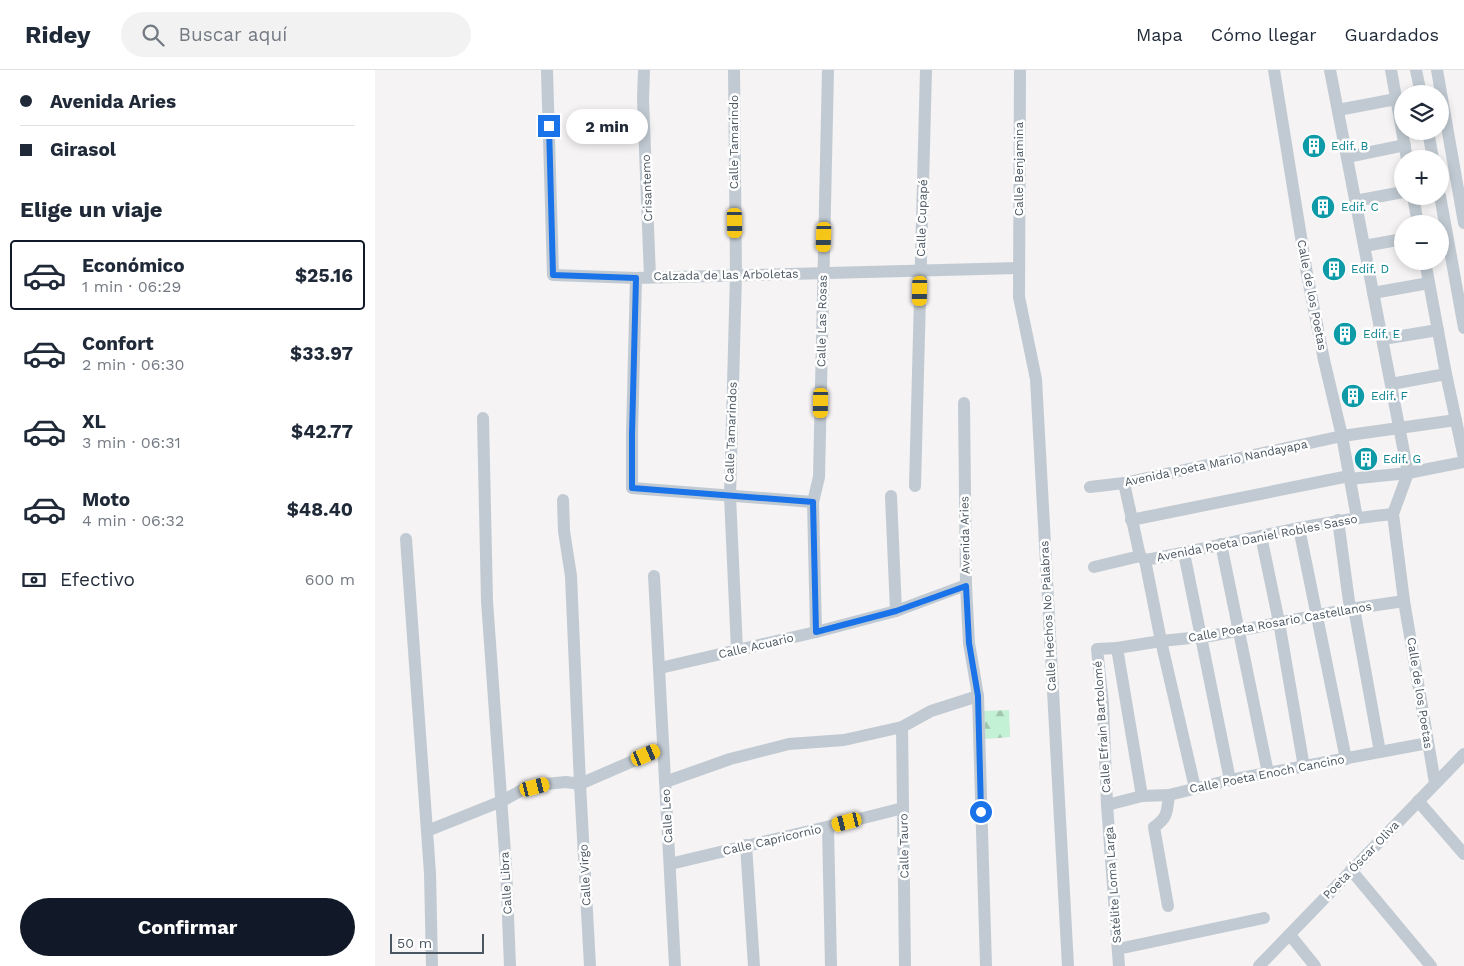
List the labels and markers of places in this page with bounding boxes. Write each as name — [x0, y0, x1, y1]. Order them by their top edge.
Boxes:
building icon: Edif. B — [1301, 133, 1327, 159]
place label: Edif. B — [1331, 139, 1368, 153]
building icon: Edif. C — [1310, 194, 1336, 220]
place label: Edif. C — [1341, 200, 1379, 214]
building icon: Edif. D — [1321, 256, 1347, 282]
place label: Edif. D — [1351, 262, 1389, 276]
building icon: Edif. E — [1332, 321, 1358, 347]
place label: Edif. E — [1363, 327, 1400, 341]
building icon: Edif. F — [1340, 383, 1366, 409]
place label: Edif. F — [1371, 389, 1408, 403]
building icon: Edif. G — [1353, 446, 1379, 472]
place label: Edif. G — [1383, 452, 1421, 466]

